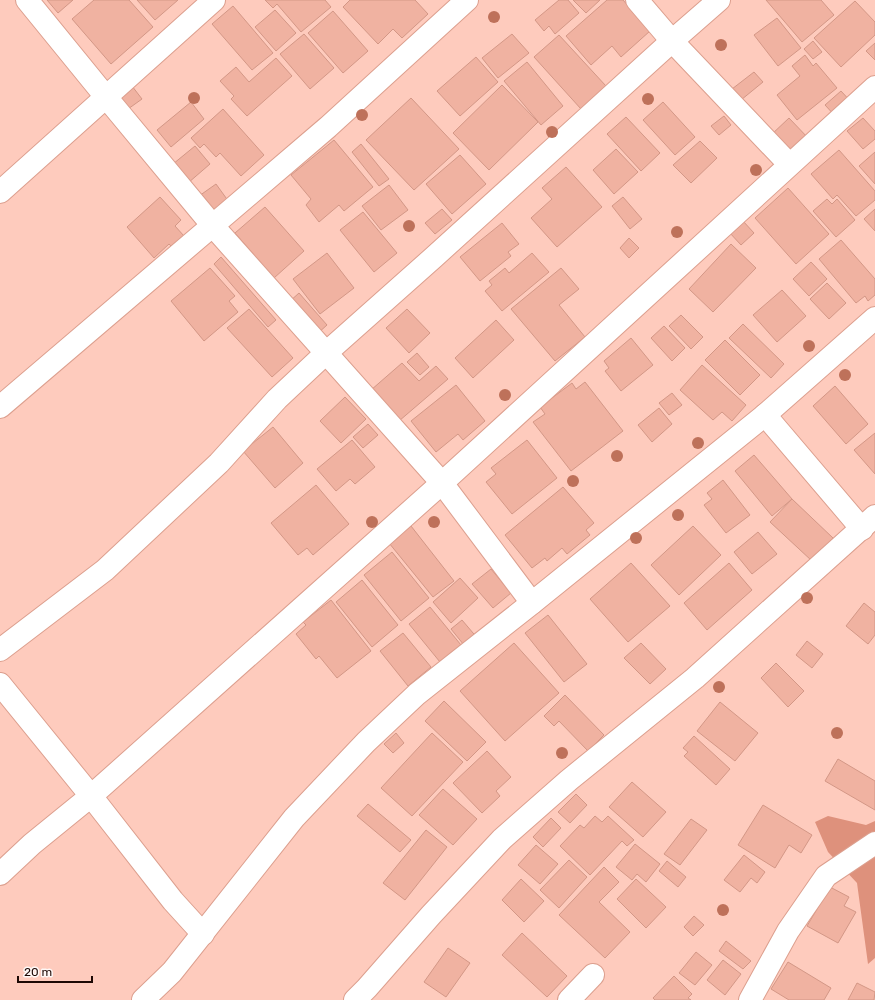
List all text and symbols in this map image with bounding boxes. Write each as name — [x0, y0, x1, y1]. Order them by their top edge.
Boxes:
scale bar — [18, 958, 92, 984]
text: 20 m — [24, 965, 52, 979]

